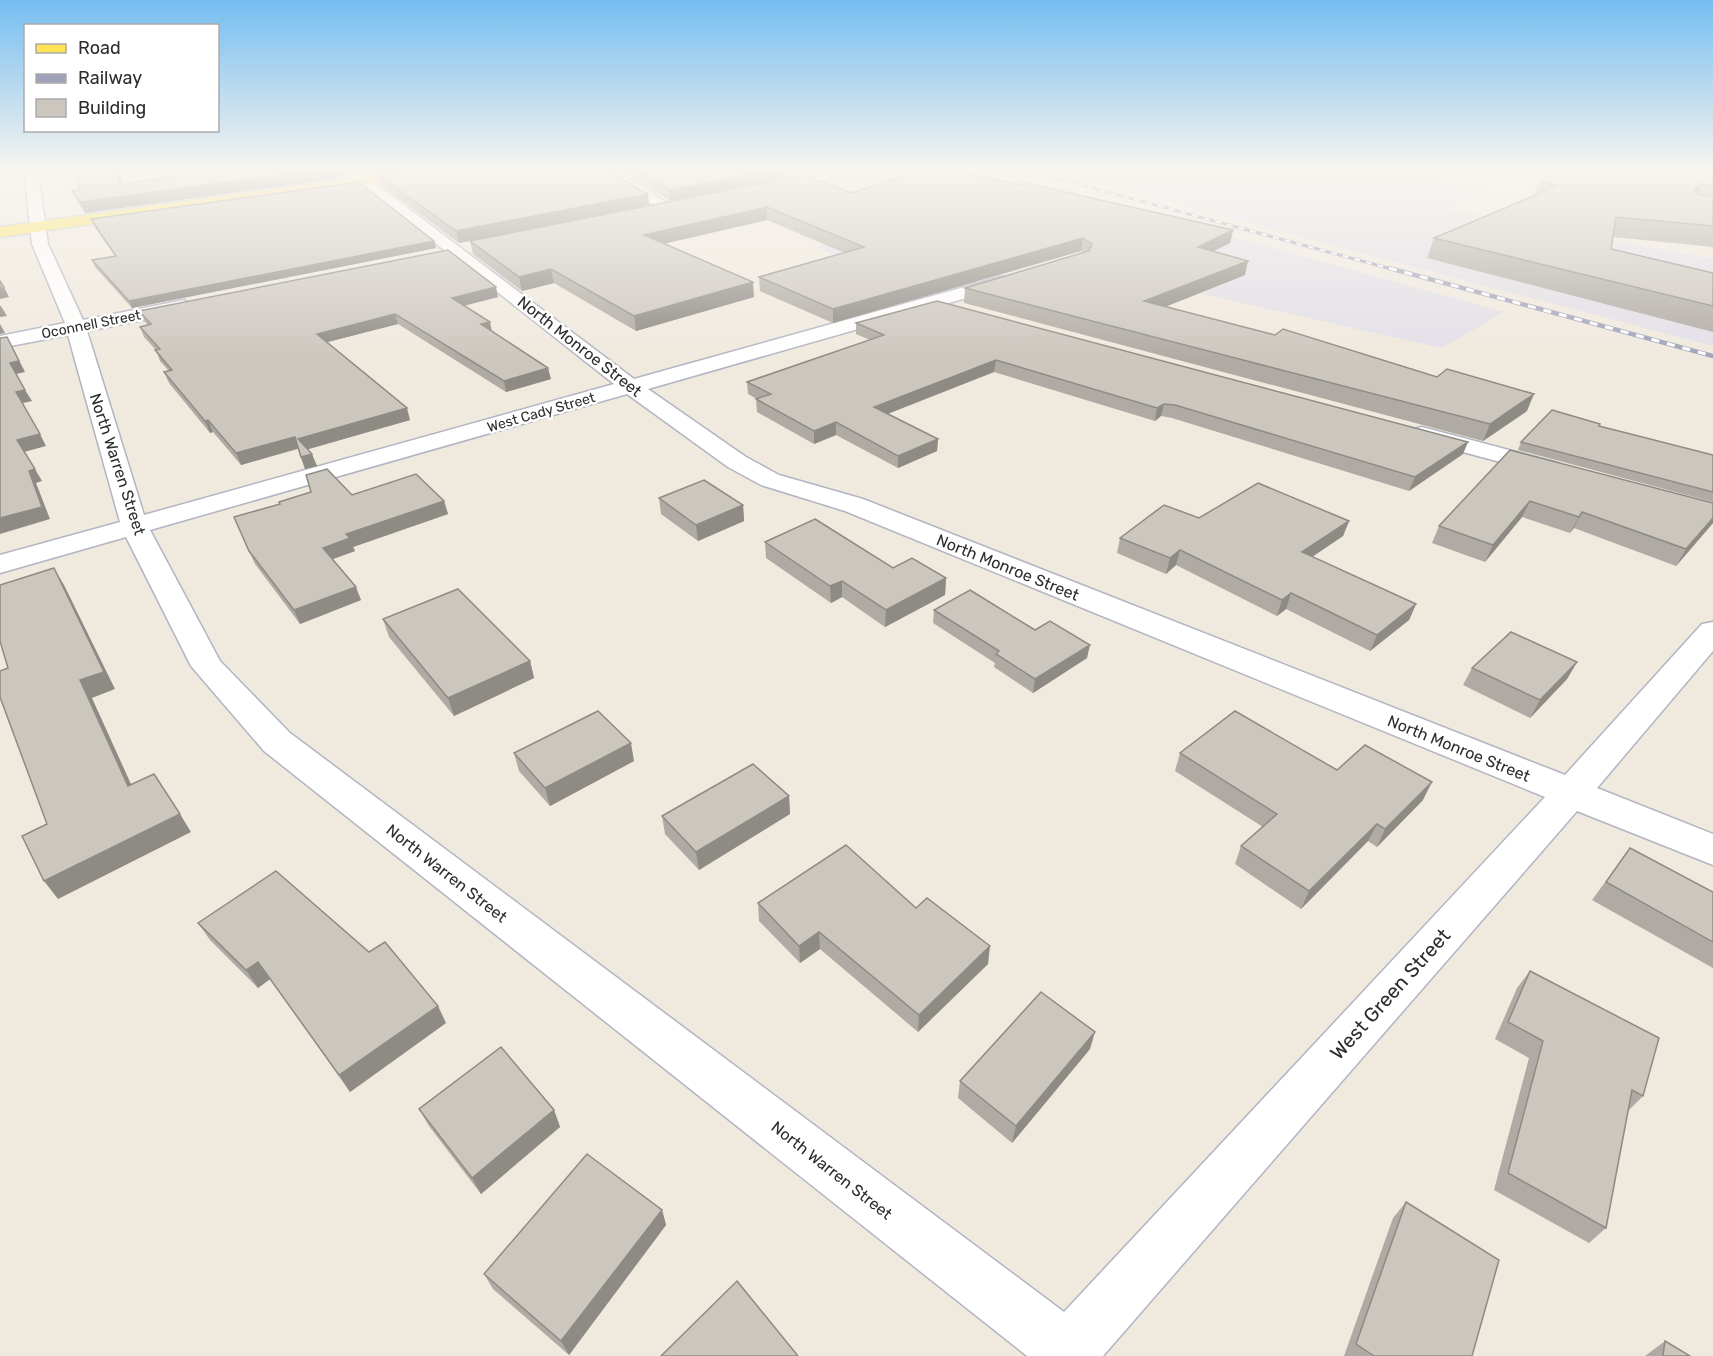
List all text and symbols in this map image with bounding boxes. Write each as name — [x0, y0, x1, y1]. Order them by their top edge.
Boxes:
legend — [24, 24, 219, 132]
text: Road — [78, 37, 121, 59]
text: Railway — [78, 67, 142, 89]
text: Building — [78, 97, 146, 119]
street label: North Monroe Street — [514, 292, 645, 401]
street label: Oconnell Street — [40, 306, 143, 342]
street label: West Cady Street — [485, 389, 598, 436]
street label: North Warren Street — [86, 391, 149, 538]
street label: North Monroe Street — [934, 530, 1082, 605]
street label: North Monroe Street — [1385, 711, 1533, 786]
street label: North Warren Street — [382, 820, 511, 926]
street label: West Green Street — [1325, 923, 1455, 1064]
street label: North Warren Street — [767, 1117, 896, 1223]

